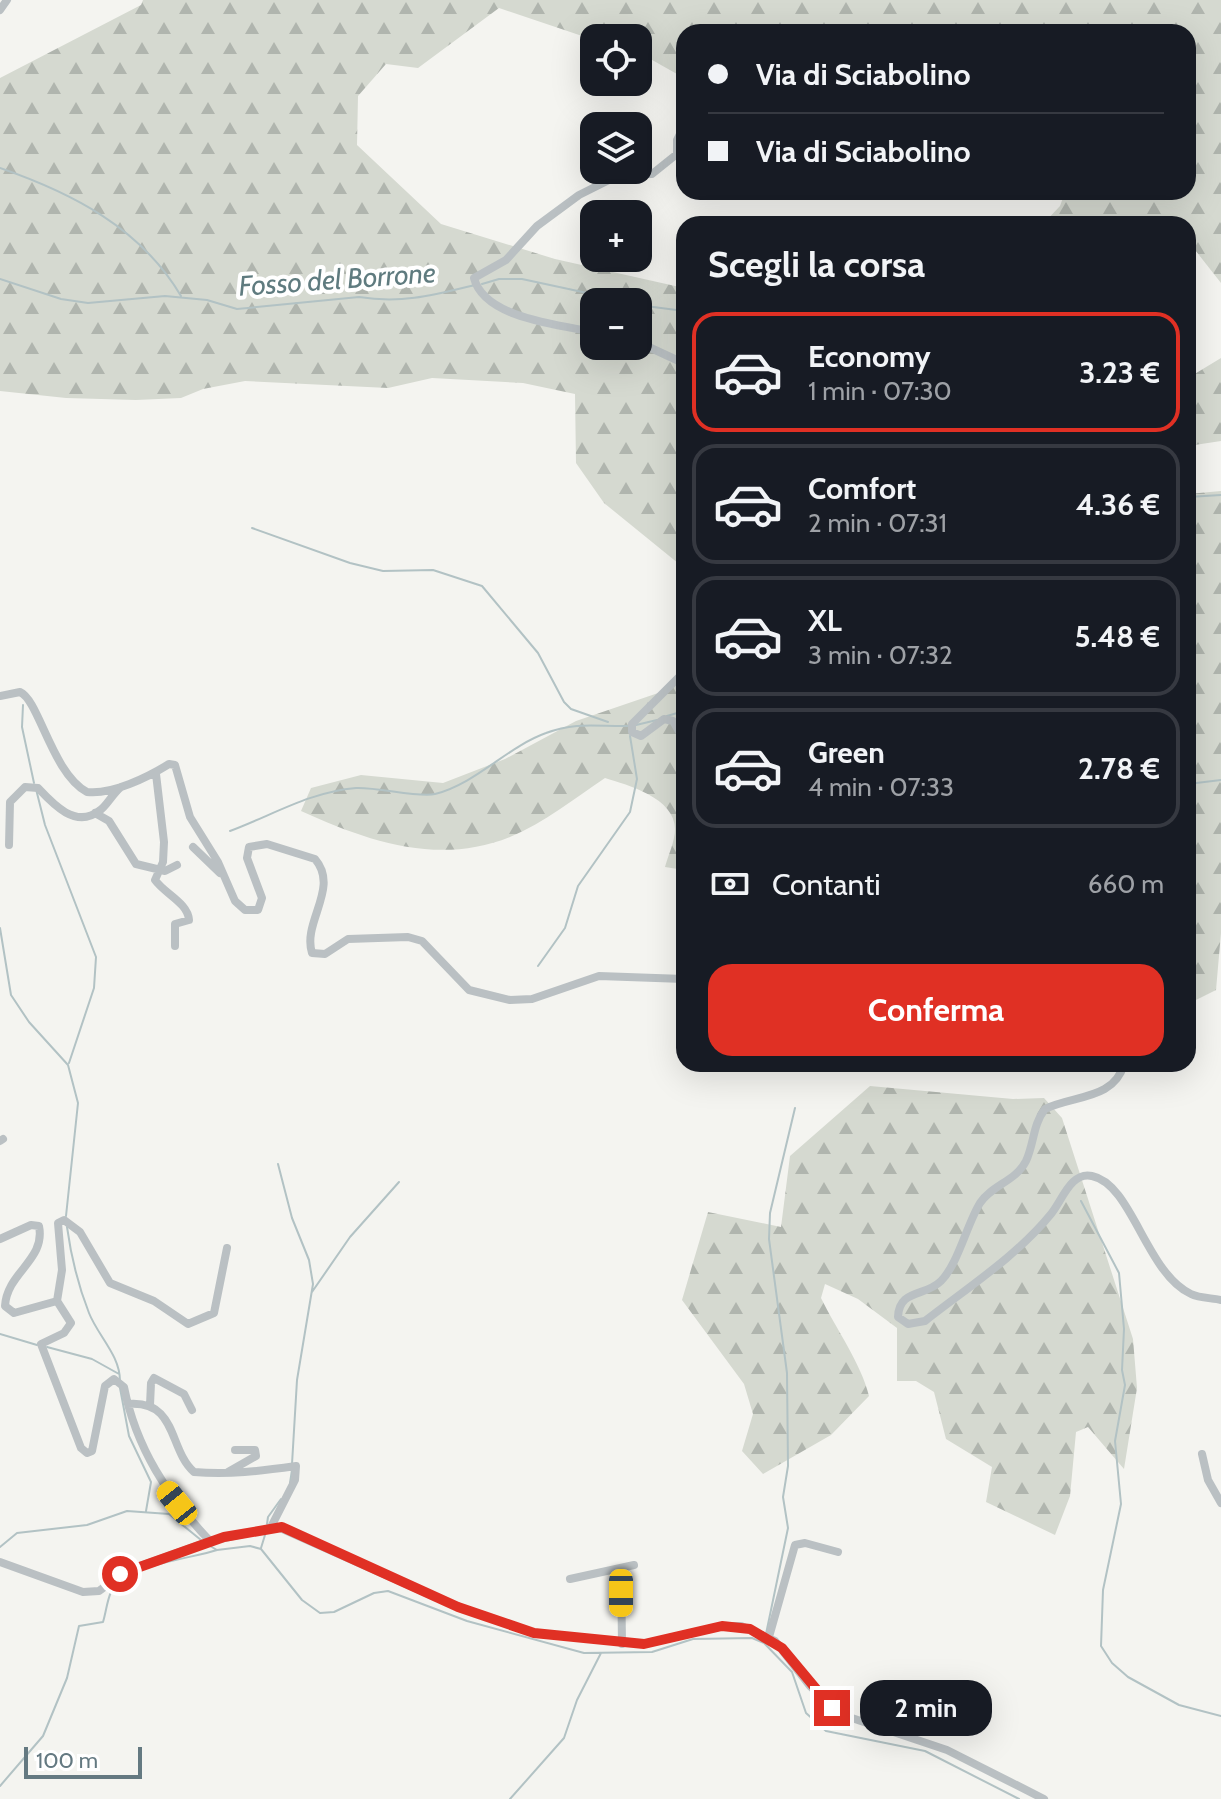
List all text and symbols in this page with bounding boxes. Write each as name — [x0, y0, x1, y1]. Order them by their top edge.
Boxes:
map controls — [580, 24, 652, 360]
button: locate — [580, 24, 652, 96]
text: Via di Sciabolino — [756, 56, 971, 93]
button: layers — [580, 112, 652, 184]
text: Via di Sciabolino — [756, 133, 971, 170]
button: + — [580, 200, 652, 272]
text: Scegli la corsa — [708, 242, 925, 286]
water label: Fosso del Borrone — [237, 255, 437, 303]
button: − — [580, 288, 652, 360]
icon: car — [712, 336, 784, 408]
text: Economy — [808, 338, 931, 375]
text: 3.23 € — [1079, 354, 1160, 391]
text: 1 min · 07:30 — [808, 375, 952, 407]
icon: car — [712, 468, 784, 540]
text: Comfort — [808, 470, 916, 507]
text: 4.36 € — [1076, 486, 1160, 523]
text: 2 min · 07:31 — [808, 507, 947, 539]
icon: car — [712, 600, 784, 672]
text: XL — [808, 602, 842, 639]
text: 5.48 € — [1074, 618, 1160, 655]
text: 3 min · 07:32 — [808, 639, 953, 671]
icon: car — [712, 732, 784, 804]
text: Green — [808, 734, 885, 771]
text: 2.78 € — [1078, 750, 1160, 787]
text: 4 min · 07:33 — [808, 771, 954, 803]
icon: cash — [708, 862, 752, 906]
text: Contanti — [772, 866, 881, 903]
text: 660 m — [1088, 868, 1164, 900]
button: Conferma — [708, 964, 1164, 1056]
car — [153, 1477, 201, 1529]
route start — [102, 1556, 138, 1592]
car — [609, 1569, 633, 1617]
callout: 2 min — [860, 1680, 992, 1736]
route end — [814, 1690, 850, 1726]
text: 2 min — [895, 1692, 957, 1724]
scale bar — [24, 1743, 142, 1779]
text: 100 m — [36, 1747, 98, 1774]

